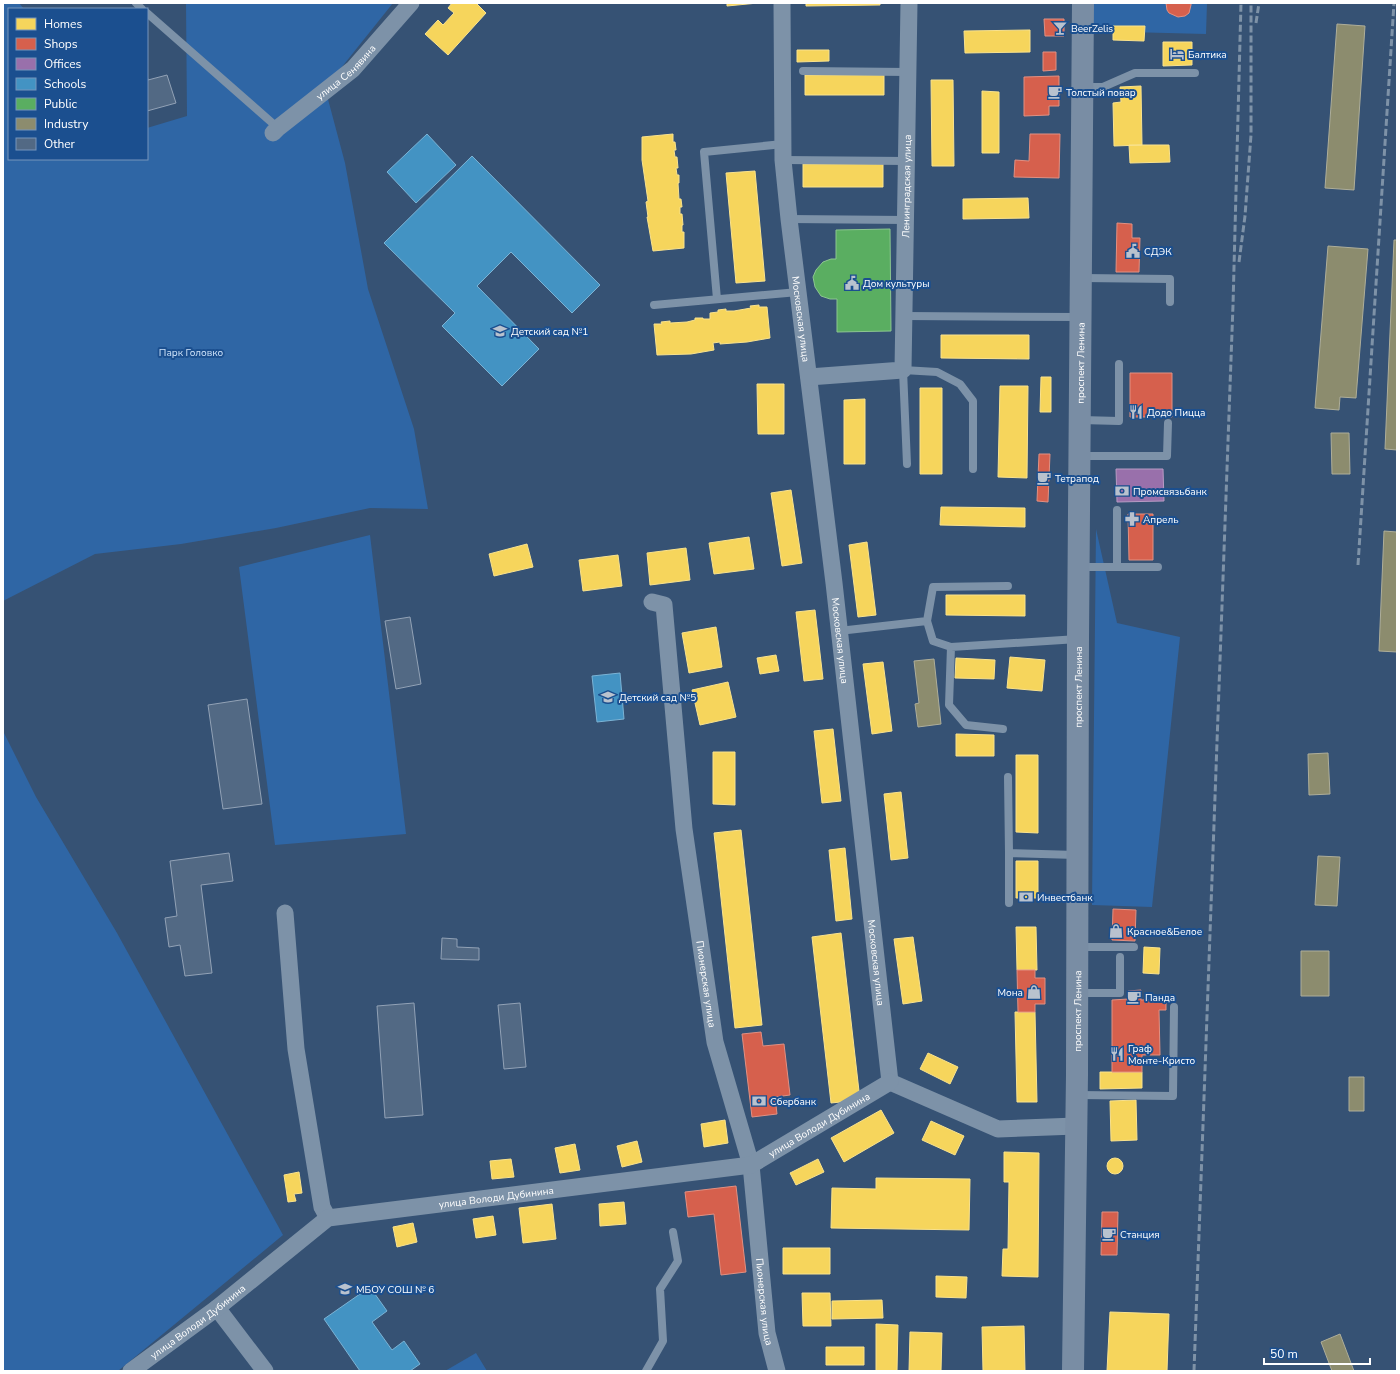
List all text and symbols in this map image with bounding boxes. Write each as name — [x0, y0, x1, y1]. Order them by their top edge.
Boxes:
legend — [8, 8, 148, 160]
text: Homes — [44, 16, 82, 32]
bar icon: BeerZelis — [1052, 20, 1068, 36]
place label: BeerZelis — [1071, 22, 1113, 36]
text: Shops — [44, 36, 78, 52]
street label: улица Сенявина — [313, 42, 379, 104]
hotel icon: Балтика — [1169, 46, 1185, 62]
place label: Балтика — [1188, 48, 1227, 62]
text: Offices — [44, 56, 82, 72]
text: Schools — [44, 76, 87, 92]
cafe icon: Толстый повар — [1047, 84, 1063, 100]
place label: Толстый повар — [1066, 86, 1136, 100]
text: Public — [44, 96, 78, 112]
text: Industry — [44, 116, 89, 132]
street label: Ленинградская улица — [899, 135, 915, 238]
text: Other — [44, 136, 76, 152]
public building icon: СДЭК — [1125, 243, 1141, 259]
place label: СДЭК — [1144, 245, 1172, 259]
street label: Московская улица — [788, 275, 813, 363]
public building icon: Дом культуры — [844, 275, 860, 291]
place label: Дом культуры — [863, 277, 930, 291]
street label: проспект Ленина — [1074, 322, 1088, 404]
school or university icon: Детский сад №1 — [492, 323, 508, 339]
place label: Детский сад №1 — [511, 325, 588, 339]
park label: Парк Головко — [159, 346, 223, 360]
restaurant icon: Додо Пицца — [1128, 404, 1144, 420]
place label: Додо Пицца — [1147, 406, 1205, 420]
cafe icon: Тетрапод — [1036, 470, 1052, 486]
place label: Тетрапод — [1055, 472, 1099, 486]
bank icon: Промсвязьбанк — [1114, 483, 1130, 499]
place label: Промсвязьбанк — [1133, 485, 1208, 499]
pharmacy icon: Апрель — [1124, 511, 1140, 527]
place label: Апрель — [1143, 513, 1179, 527]
street label: Московская улица — [828, 597, 851, 685]
street label: проспект Ленина — [1072, 646, 1086, 728]
school or university icon: Детский сад №5 — [600, 689, 616, 705]
place label: Детский сад №5 — [619, 691, 696, 705]
bank icon: Инвестбанк — [1018, 889, 1034, 905]
place label: Инвестбанк — [1037, 891, 1093, 905]
street label: Московская улица — [864, 919, 887, 1006]
shop icon: Красное&Белое — [1108, 923, 1124, 939]
place label: Красное&Белое — [1127, 925, 1202, 939]
street label: Пионерская улица — [692, 940, 719, 1029]
street label: проспект Ленина — [1071, 970, 1085, 1052]
shop icon: Мона — [1026, 984, 1042, 1000]
place label: Мона — [998, 986, 1023, 1000]
cafe icon: Панда — [1126, 989, 1142, 1005]
place label: Панда — [1145, 991, 1175, 1005]
place label: Граф Монте-Кристо — [1128, 1042, 1196, 1068]
restaurant icon: Граф Монте-Кристо — [1109, 1046, 1125, 1062]
street label: улица Володи Дубинина — [766, 1090, 873, 1161]
bank icon: Сбербанк — [751, 1093, 767, 1109]
place label: Сбербанк — [770, 1095, 817, 1109]
street label: улица Володи Дубинина — [438, 1184, 555, 1212]
cafe icon: Станция — [1101, 1226, 1117, 1242]
place label: Станция — [1120, 1228, 1160, 1242]
street label: Пионерская улица — [752, 1258, 776, 1347]
school or university icon: МБОУ СОШ № 6 — [337, 1281, 353, 1297]
street label: улица Володи Дубинина — [148, 1282, 249, 1363]
place label: МБОУ СОШ № 6 — [356, 1283, 434, 1297]
scale bar — [1264, 1340, 1370, 1366]
text: 50 m — [1270, 1346, 1298, 1362]

